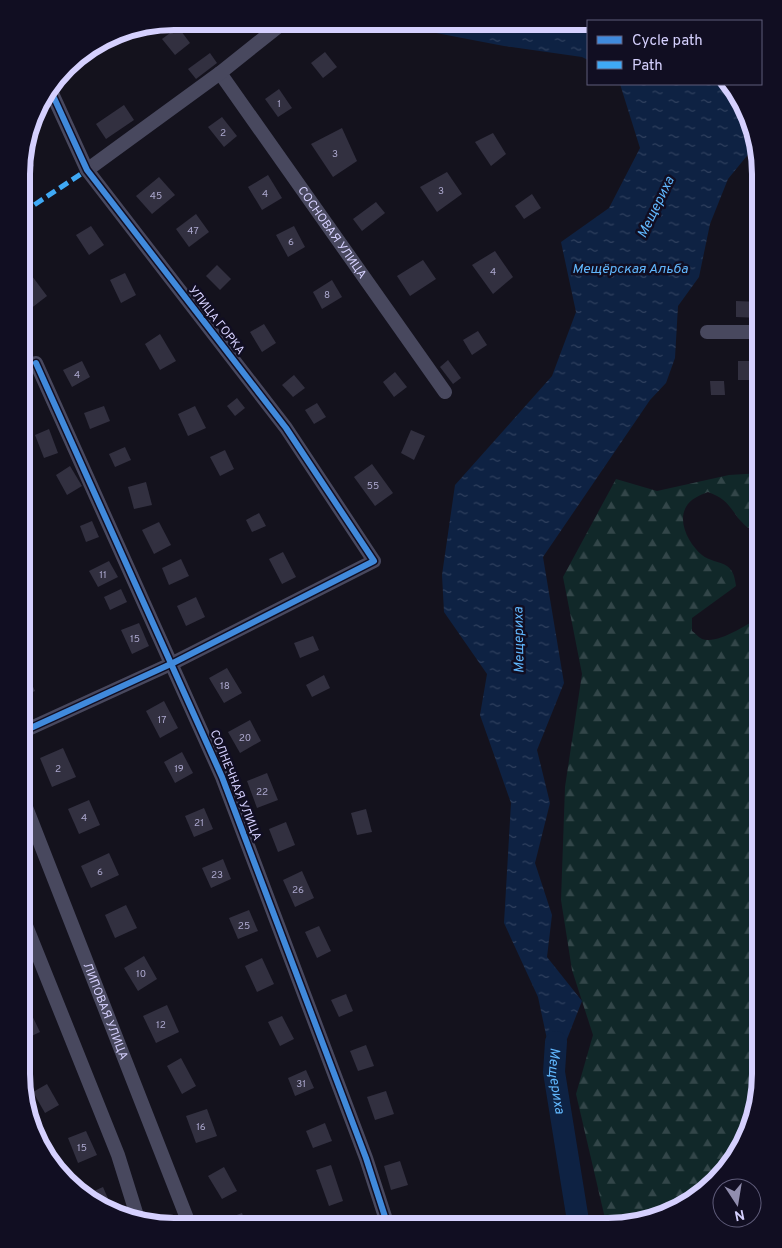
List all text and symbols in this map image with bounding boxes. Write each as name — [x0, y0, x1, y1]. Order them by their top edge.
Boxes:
legend — [587, 20, 762, 85]
text: Cycle path — [632, 32, 703, 51]
text: Path — [632, 57, 663, 76]
house number: 1 — [277, 98, 281, 111]
house number: 2 — [220, 127, 226, 140]
house number: 3 — [332, 148, 338, 161]
water label: Мещериха — [634, 173, 679, 241]
street label: СОСНОВАЯ УЛИЦА — [293, 184, 370, 282]
house number: 3 — [438, 185, 444, 198]
house number: 4 — [262, 188, 268, 201]
house number: 45 — [150, 190, 162, 203]
house number: 47 — [187, 225, 199, 238]
house number: 6 — [288, 236, 294, 249]
water label: Мещёрская Альба — [572, 261, 689, 278]
house number: 4 — [490, 266, 496, 279]
street label: УЛИЦА ГОРКА — [184, 283, 248, 358]
house number: 8 — [324, 289, 330, 302]
house number: 4 — [74, 369, 80, 382]
house number: 55 — [367, 480, 379, 493]
house number: 11 — [99, 569, 107, 582]
water label: Мещериха — [510, 606, 529, 673]
house number: 15 — [130, 633, 140, 646]
house number: 18 — [220, 680, 230, 693]
house number: 17 — [158, 714, 166, 727]
street label: СОЛНЕЧНАЯ УЛИЦА — [205, 728, 265, 843]
house number: 20 — [239, 732, 251, 745]
house number: 2 — [55, 763, 61, 776]
house number: 19 — [174, 763, 184, 776]
house number: 22 — [256, 786, 268, 799]
house number: 4 — [81, 812, 87, 825]
house number: 21 — [194, 817, 204, 830]
house number: 6 — [97, 866, 103, 879]
house number: 23 — [211, 869, 223, 882]
house number: 26 — [292, 884, 304, 897]
house number: 25 — [238, 920, 250, 933]
street label: ЛИПОВАЯ УЛИЦА — [79, 961, 131, 1063]
house number: 10 — [136, 968, 146, 981]
house number: 12 — [156, 1019, 166, 1032]
water label: Мещериха — [544, 1047, 568, 1116]
house number: 31 — [296, 1078, 306, 1091]
house number: 16 — [196, 1121, 206, 1134]
house number: 15 — [77, 1142, 87, 1155]
north arrow — [712, 1178, 762, 1228]
text: N — [733, 1205, 746, 1224]

